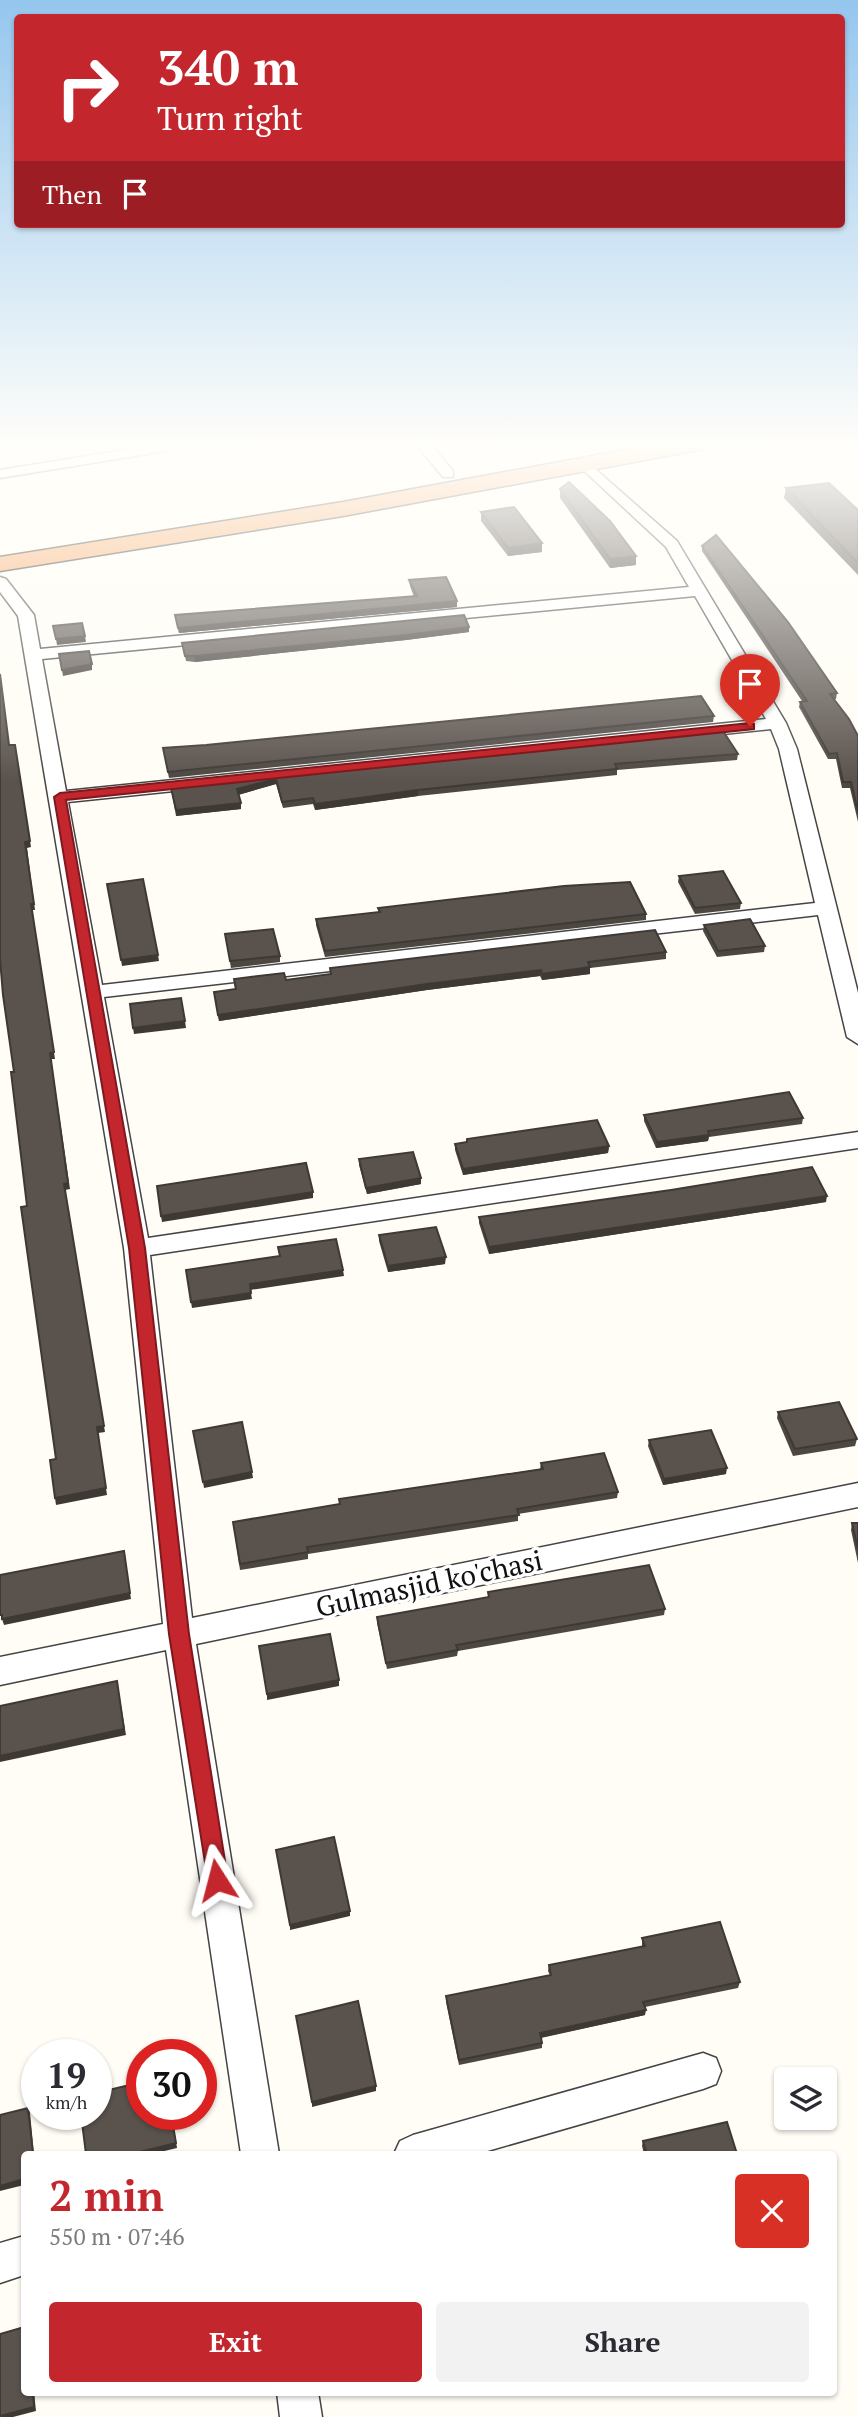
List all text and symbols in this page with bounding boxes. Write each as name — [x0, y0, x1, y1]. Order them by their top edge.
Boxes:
text: 340 m — [157, 34, 299, 99]
icon: right — [42, 42, 133, 133]
text: Turn right — [157, 97, 303, 139]
icon: arrive — [116, 175, 154, 213]
text: Then — [42, 177, 102, 211]
pin — [720, 654, 780, 726]
icon: arrive — [731, 665, 769, 703]
street label: Gulmasjid ko'chasi — [312, 1541, 546, 1625]
position arrow — [180, 1843, 254, 1917]
speed limit sign: 30 — [126, 2039, 217, 2130]
text: 19 — [47, 2052, 86, 2098]
map controls — [774, 2067, 837, 2130]
button: layers — [774, 2067, 837, 2130]
text: km/h — [46, 2090, 87, 2114]
text: 2 min — [49, 2167, 164, 2223]
button: close — [735, 2174, 809, 2248]
text: 550 m · 07:46 — [49, 2221, 184, 2252]
button: Exit — [49, 2302, 422, 2382]
button: Share — [436, 2302, 809, 2382]

